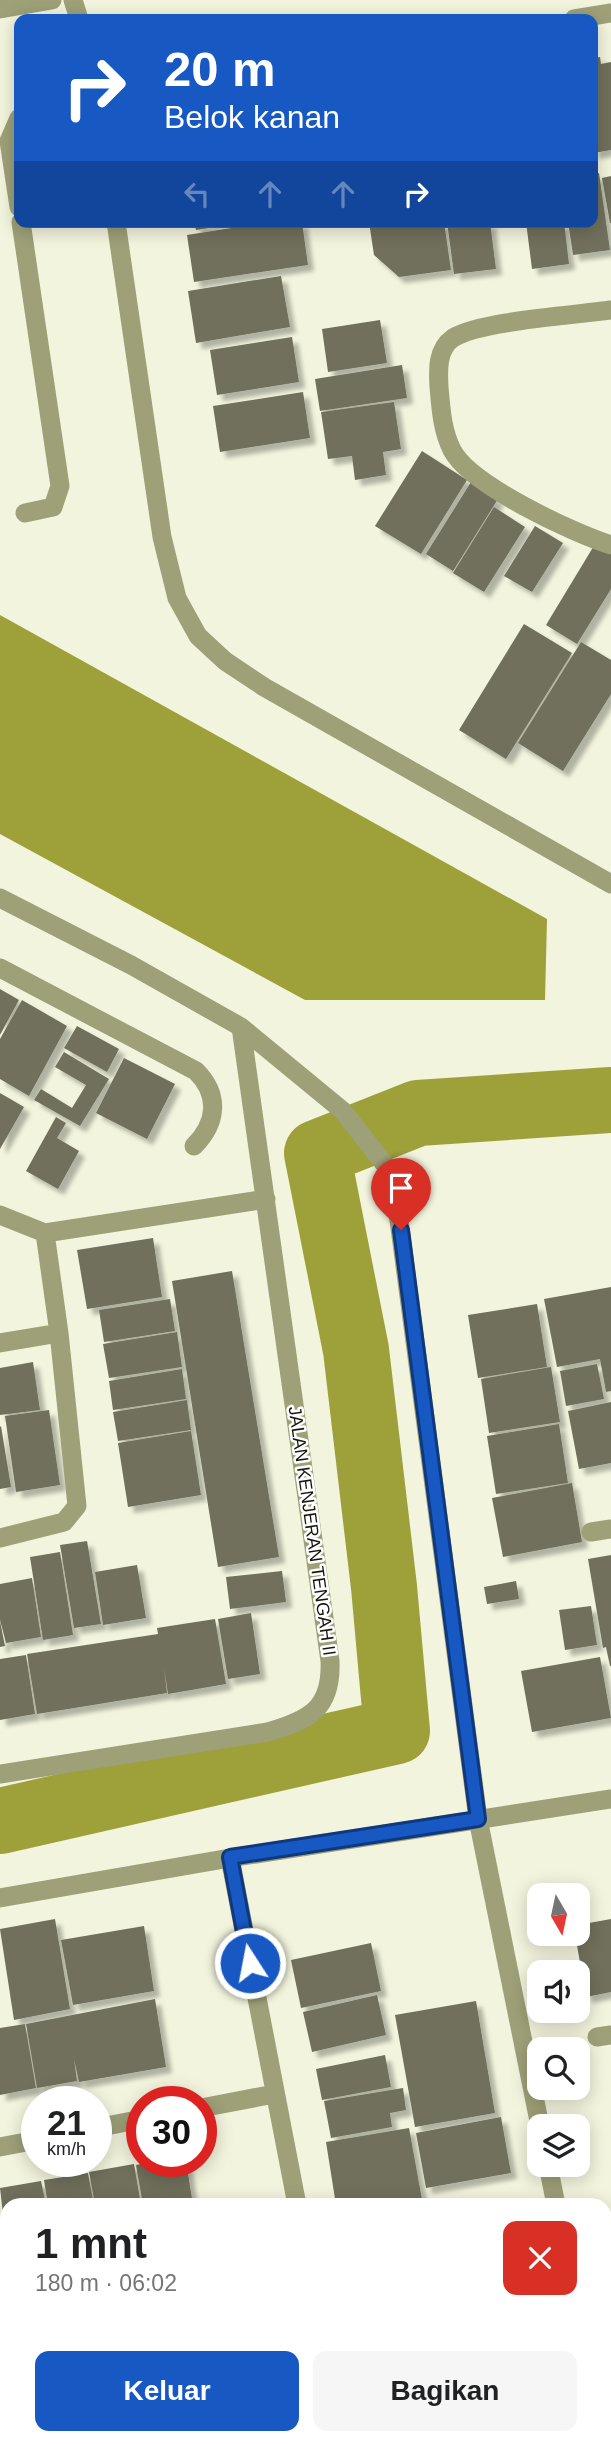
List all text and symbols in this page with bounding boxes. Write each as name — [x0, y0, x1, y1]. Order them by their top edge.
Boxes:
icon: right — [49, 42, 140, 133]
text: 20 m — [164, 42, 276, 96]
text: Belok kanan — [164, 99, 340, 135]
icon: left — [178, 175, 216, 213]
icon: ahead — [251, 175, 289, 213]
icon: ahead — [324, 175, 362, 213]
icon: right — [397, 175, 435, 213]
pin — [371, 1158, 431, 1230]
icon: arrive — [382, 1169, 420, 1207]
street label: JALAN KENJERAN TENGAH II — [285, 1405, 339, 1657]
north arrow — [527, 1883, 590, 1946]
map controls — [527, 1883, 590, 2177]
position arrow — [213, 1926, 287, 2000]
button: sound — [527, 1960, 590, 2023]
button: search — [527, 2037, 590, 2100]
speed limit sign: 30 — [126, 2086, 217, 2177]
text: 21 — [47, 2103, 86, 2142]
button: layers — [527, 2114, 590, 2177]
text: km/h — [47, 2139, 86, 2159]
text: 1 mnt — [35, 2220, 147, 2267]
button: close — [503, 2221, 577, 2295]
text: 180 m · 06:02 — [35, 2270, 177, 2296]
button: Keluar — [35, 2351, 299, 2431]
button: Bagikan — [313, 2351, 577, 2431]

